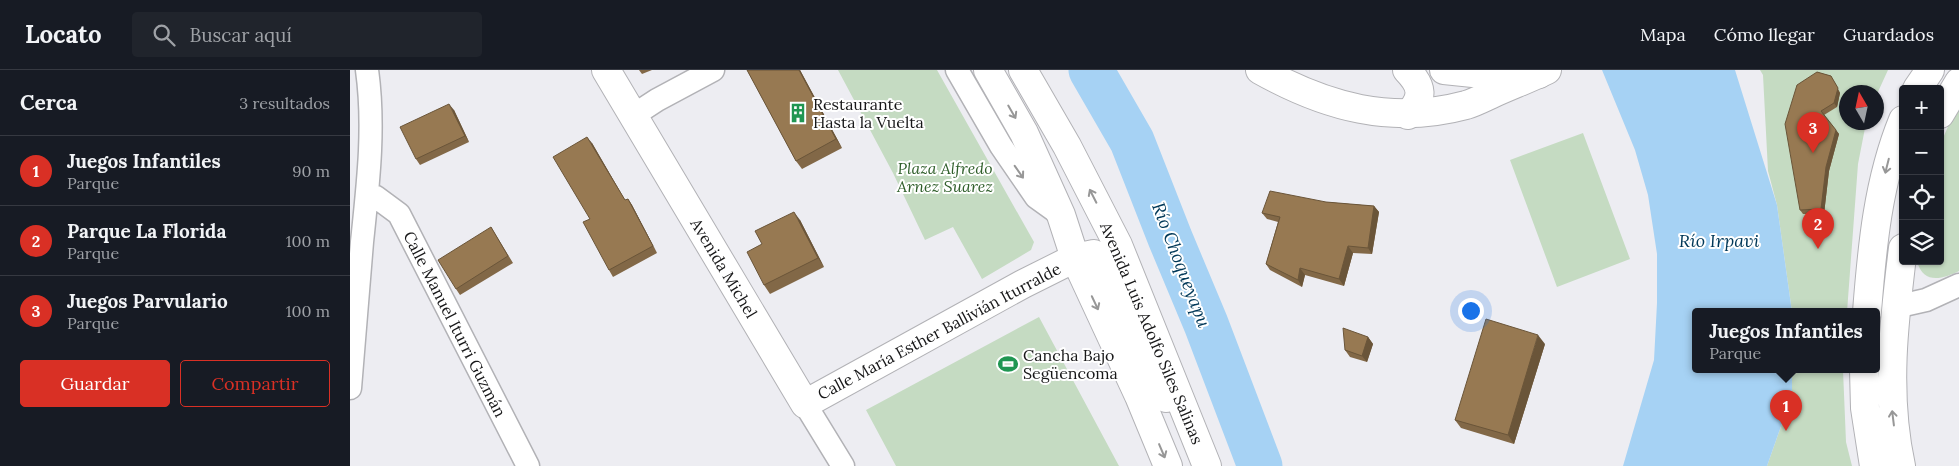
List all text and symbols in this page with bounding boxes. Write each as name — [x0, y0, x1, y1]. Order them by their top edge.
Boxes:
search box — [132, 12, 482, 57]
text: Locato — [25, 19, 102, 50]
icon: search — [150, 21, 178, 49]
text: Buscar aquí — [190, 23, 292, 47]
text: Mapa — [1640, 23, 1686, 46]
text: Cómo llegar — [1714, 23, 1815, 46]
text: Guardados — [1843, 23, 1934, 46]
north arrow — [1839, 85, 1884, 130]
map controls — [1899, 85, 1944, 265]
button: + — [1899, 85, 1944, 130]
text: Cerca — [20, 89, 78, 116]
text: 3 resultados — [239, 93, 330, 113]
place label: Restaurante Hasta la Vuelta — [813, 94, 924, 132]
building icon: Restaurante Hasta la Vuelta — [787, 102, 809, 124]
one-way arrow — [1007, 105, 1017, 120]
pin: 3 — [1797, 112, 1829, 153]
button: − — [1899, 130, 1944, 175]
text: Juegos Infantiles — [67, 149, 221, 173]
park label: Plaza Alfredo Arnez Suarez — [896, 158, 993, 196]
one-way arrow — [1882, 158, 1891, 174]
text: 1 — [33, 161, 39, 181]
text: 90 m — [292, 161, 330, 181]
one-way arrow — [1014, 164, 1024, 178]
text: Parque — [67, 173, 119, 193]
button: locate — [1899, 175, 1944, 220]
one-way arrow — [1088, 188, 1098, 203]
water label: Río Choqueyapu — [1147, 199, 1216, 331]
pin: 2 — [1802, 208, 1834, 249]
street label: Avenida Michel — [686, 214, 762, 322]
street label: Avenida Luis Adolfo Siles Salinas — [1096, 218, 1208, 447]
text: Parque La Florida — [67, 219, 226, 243]
button: layers — [1899, 220, 1944, 265]
street label: Calle Manuel Iturri Guzmán — [399, 228, 511, 421]
water label: Río Irpavi — [1679, 229, 1759, 252]
text: 2 — [32, 231, 40, 251]
text: 100 m — [286, 231, 330, 251]
text: Parque — [67, 243, 119, 263]
street label: Calle María Esther Ballivián Iturralde — [814, 258, 1064, 404]
text: Juegos Parvulario — [67, 289, 228, 313]
one-way arrow — [1091, 295, 1101, 310]
your location — [1458, 298, 1484, 324]
text: 3 — [32, 301, 40, 321]
text: 100 m — [286, 301, 330, 321]
popup — [1692, 308, 1880, 373]
text: Parque — [67, 313, 119, 333]
text: Juegos Infantiles — [1709, 319, 1863, 343]
text: Parque — [1709, 343, 1761, 363]
place label: Cancha Bajo Següencoma — [1023, 345, 1118, 383]
sports icon: Cancha Bajo Següencoma — [997, 353, 1019, 375]
button: Guardar — [20, 360, 170, 407]
button: Compartir — [180, 360, 330, 407]
pin: 1 — [1770, 390, 1802, 431]
one-way arrow — [1888, 410, 1898, 426]
one-way arrow — [1157, 443, 1167, 458]

